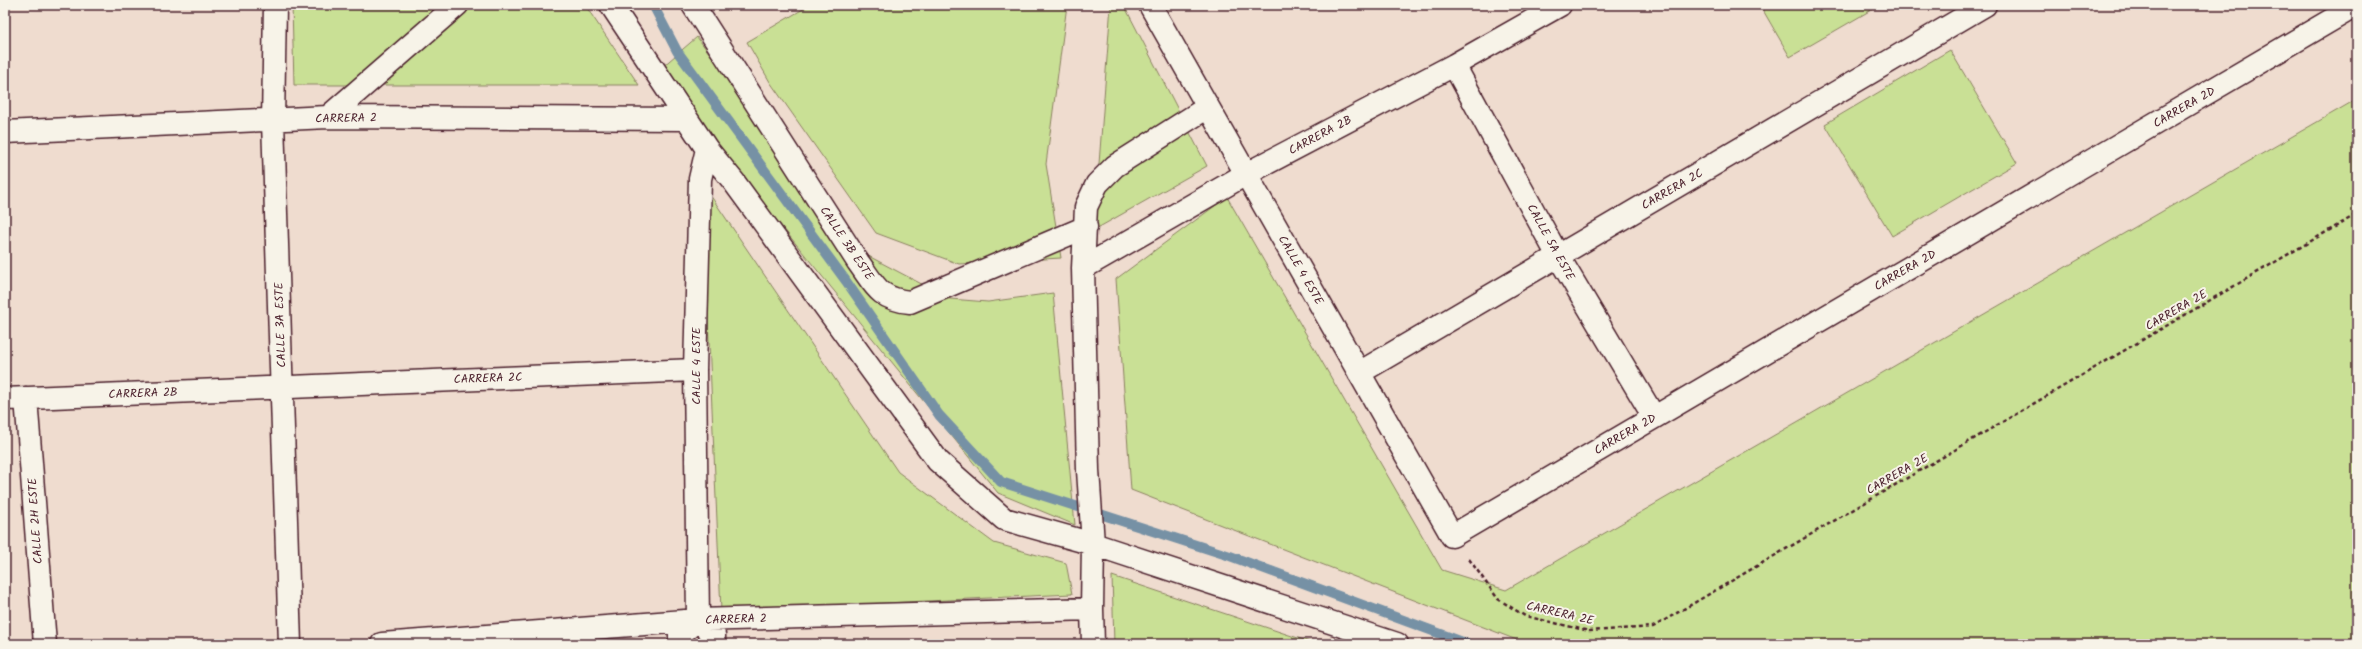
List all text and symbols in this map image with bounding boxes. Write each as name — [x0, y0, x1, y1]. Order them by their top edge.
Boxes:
street label: CARRERA 2D — [2149, 82, 2219, 133]
street label: CARRERA 2 — [315, 108, 377, 129]
street label: CARRERA 2B — [1285, 111, 1355, 160]
street label: CARRERA 2C — [1638, 164, 1707, 215]
street label: CALLE 5A ESTE — [1522, 201, 1580, 285]
street label: CALLE 3B ESTE — [815, 203, 879, 285]
street label: CALLE 4 ESTE — [1273, 232, 1329, 309]
street label: CARRERA 2D — [1870, 245, 1940, 296]
street label: CALLE 3A ESTE — [269, 281, 291, 368]
street label: CARRERA 2E — [2142, 285, 2212, 336]
street label: CALLE 4 ESTE — [687, 326, 706, 405]
street label: CARRERA 2C — [453, 368, 523, 389]
street label: CARRERA 2B — [108, 383, 178, 404]
street label: CARRERA 2D — [1590, 409, 1660, 460]
street label: CARRERA 2E — [1863, 449, 1933, 500]
street label: CALLE 2H ESTE — [23, 476, 48, 565]
street label: CARRERA 2E — [1524, 597, 1596, 631]
street label: CARRERA 2 — [705, 609, 767, 630]

